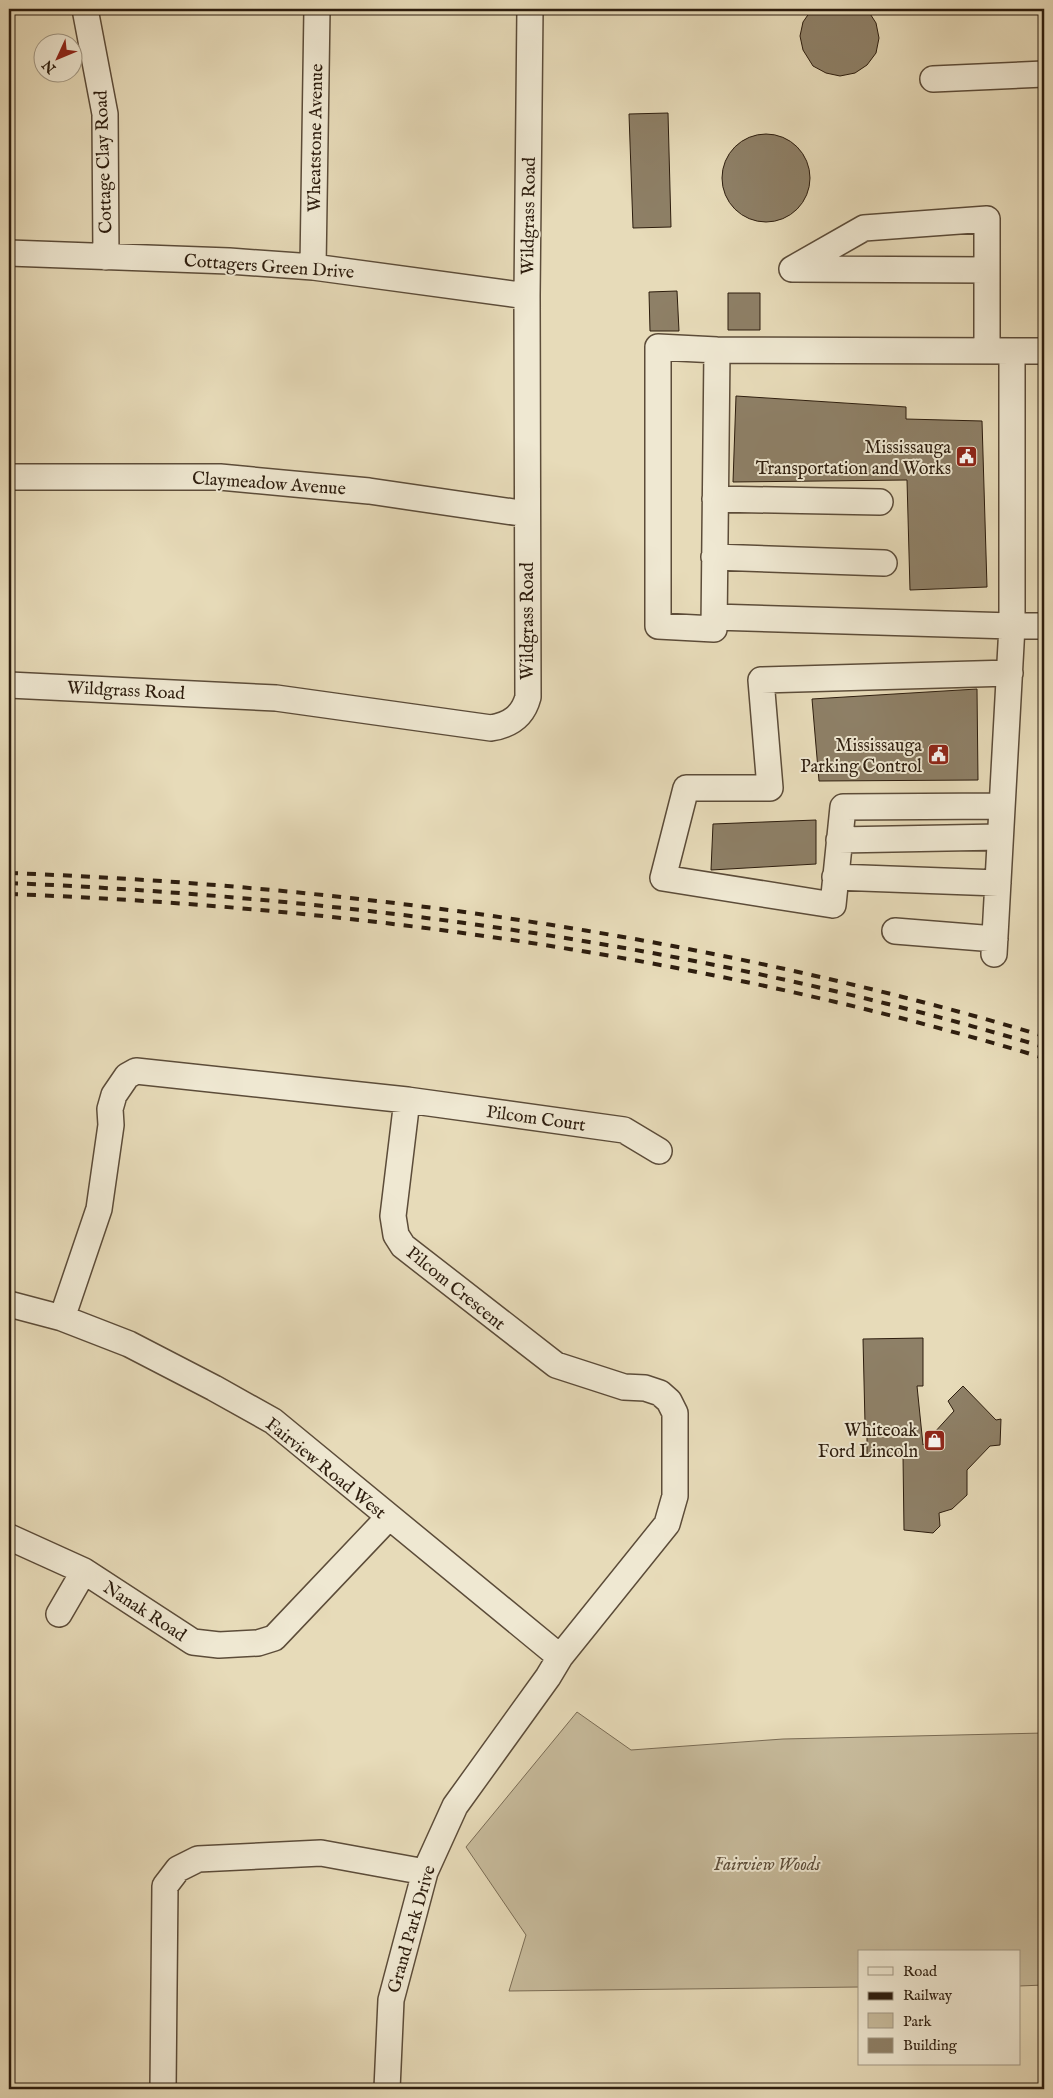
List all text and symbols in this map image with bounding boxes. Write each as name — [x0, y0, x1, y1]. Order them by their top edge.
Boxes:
north arrow — [32, 32, 82, 82]
text: N — [39, 56, 61, 78]
street label: Wheatstone Avenue — [304, 64, 329, 213]
street label: Cottage Clay Road — [90, 89, 118, 234]
street label: Wildgrass Road — [517, 157, 542, 275]
street label: Cottagers Green Drive — [183, 250, 355, 285]
place label: Mississauga Transportation and Works — [756, 437, 951, 481]
public building icon: Mississauga Transportation and Works — [955, 445, 979, 469]
street label: Claymeadow Avenue — [191, 468, 347, 501]
street label: Wildgrass Road — [517, 562, 540, 680]
street label: Wildgrass Road — [66, 677, 186, 706]
place label: Mississauga Parking Control — [800, 735, 922, 779]
public building icon: Mississauga Parking Control — [926, 743, 950, 767]
street label: Pilcom Court — [485, 1101, 587, 1138]
street label: Pilcom Crescent — [401, 1242, 509, 1336]
street label: Fairview Road West — [260, 1413, 390, 1525]
place label: Whiteoak Ford Lincoln — [818, 1420, 918, 1464]
shop icon: Whiteoak Ford Lincoln — [922, 1428, 946, 1452]
street label: Nanak Road — [98, 1577, 190, 1648]
park label: Fairview Woods — [714, 1854, 821, 1877]
street label: Grand Park Drive — [383, 1863, 442, 1996]
legend — [858, 1950, 1020, 2066]
text: Road — [903, 1962, 938, 1981]
text: Railway — [903, 1986, 953, 2005]
text: Park — [903, 2012, 933, 2031]
text: Building — [903, 2036, 958, 2055]

